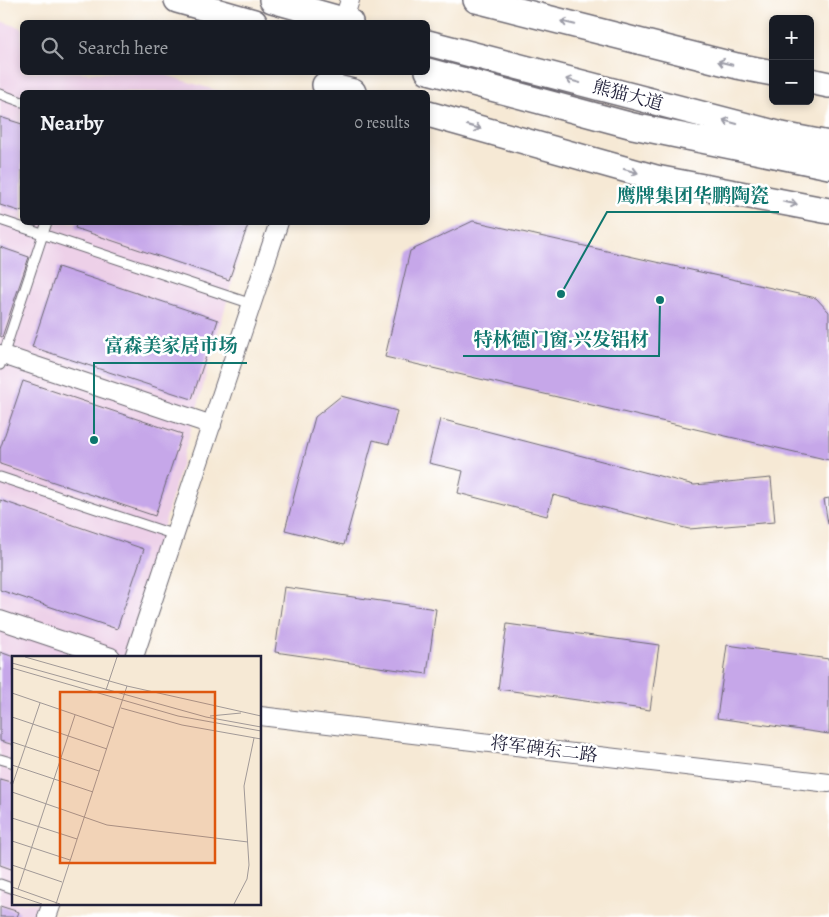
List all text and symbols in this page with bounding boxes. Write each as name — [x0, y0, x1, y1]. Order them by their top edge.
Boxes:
map controls — [769, 15, 814, 105]
button: + — [769, 15, 814, 60]
one-way arrow — [560, 18, 576, 27]
search box — [20, 20, 430, 75]
icon: search — [38, 34, 66, 62]
text: Search here — [78, 35, 168, 61]
one-way arrow — [718, 58, 734, 67]
button: − — [769, 60, 814, 105]
street label: 熊猫大道 — [590, 74, 666, 116]
one-way arrow — [566, 76, 582, 85]
text: Nearby — [40, 109, 103, 137]
text: 0 results — [354, 112, 410, 134]
one-way arrow — [723, 117, 739, 126]
one-way arrow — [466, 122, 482, 132]
one-way arrow — [622, 166, 638, 176]
callout: 鹰牌集团华鹏陶瓷 — [607, 178, 779, 212]
text: 鹰牌集团华鹏陶瓷 — [617, 183, 769, 209]
one-way arrow — [782, 199, 798, 209]
callout: 特林德门窗·兴发铝材 — [463, 322, 659, 356]
text: 特林德门窗·兴发铝材 — [473, 327, 649, 353]
callout: 富森美家居市场 — [94, 329, 247, 363]
text: 富森美家居市场 — [104, 333, 238, 359]
inset map — [12, 656, 261, 904]
street label: 将军碑东二路 — [489, 731, 599, 767]

